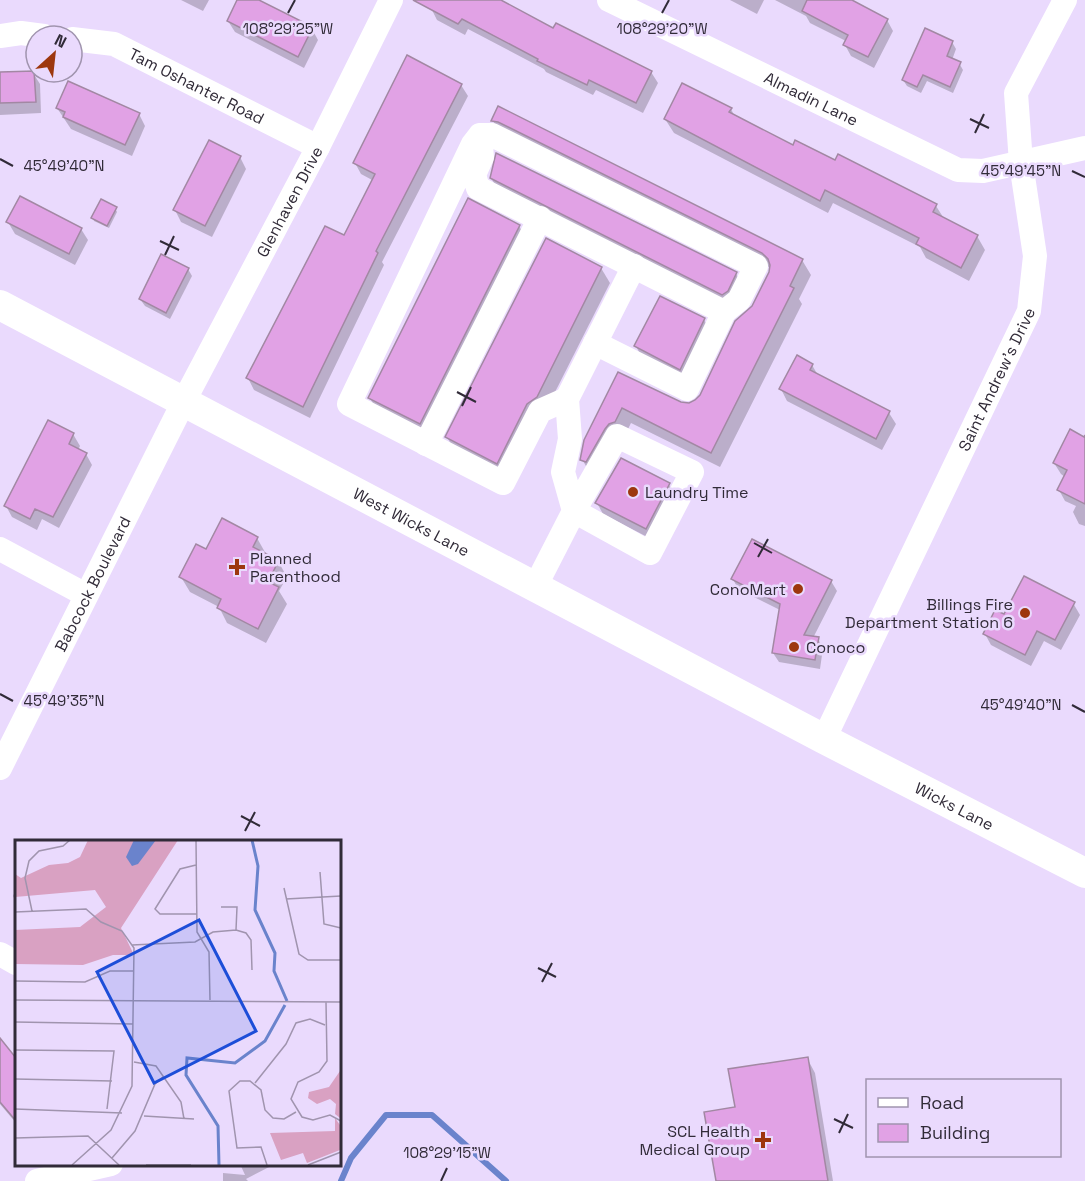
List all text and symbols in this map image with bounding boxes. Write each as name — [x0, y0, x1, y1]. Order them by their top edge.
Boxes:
text: 108°29'25"W — [243, 19, 333, 38]
text: 108°29'20"W — [616, 19, 708, 38]
north arrow — [24, 24, 84, 84]
text: N — [51, 29, 70, 53]
street label: Tam Oshanter Road — [125, 43, 268, 129]
street label: Almadin Lane — [761, 67, 862, 131]
street label: Glenhaven Drive — [252, 143, 328, 261]
text: 45°49'40"N — [23, 156, 105, 175]
text: 45°49'45"N — [981, 161, 1061, 180]
street label: Saint Andrew's Drive — [953, 304, 1040, 455]
place label: Laundry Time — [645, 482, 749, 503]
street label: West Wicks Lane — [349, 483, 473, 561]
marker: Laundry Time — [626, 485, 640, 499]
street label: Babcock Boulevard — [50, 513, 136, 655]
place label: Planned Parenthood — [250, 548, 341, 587]
marker: Planned Parenthood — [228, 558, 246, 576]
place label: ConoMart — [710, 579, 786, 600]
marker: ConoMart — [791, 582, 805, 596]
place label: Billings Fire Department Station 6 — [845, 594, 1013, 633]
marker: Billings Fire Department Station 6 — [1018, 606, 1032, 620]
place label: Conoco — [806, 637, 865, 658]
marker: Conoco — [787, 640, 801, 654]
text: 45°49'35"N — [24, 691, 104, 710]
text: 45°49'40"N — [980, 695, 1062, 714]
street label: Wicks Lane — [911, 778, 997, 835]
inset map — [15, 840, 340, 1166]
legend — [866, 1079, 1061, 1157]
text: Road — [920, 1091, 964, 1114]
place label: SCL Health Medical Group — [639, 1121, 750, 1160]
text: Building — [920, 1121, 990, 1144]
marker: SCL Health Medical Group — [754, 1131, 772, 1149]
text: 108°29'15"W — [403, 1143, 491, 1162]

